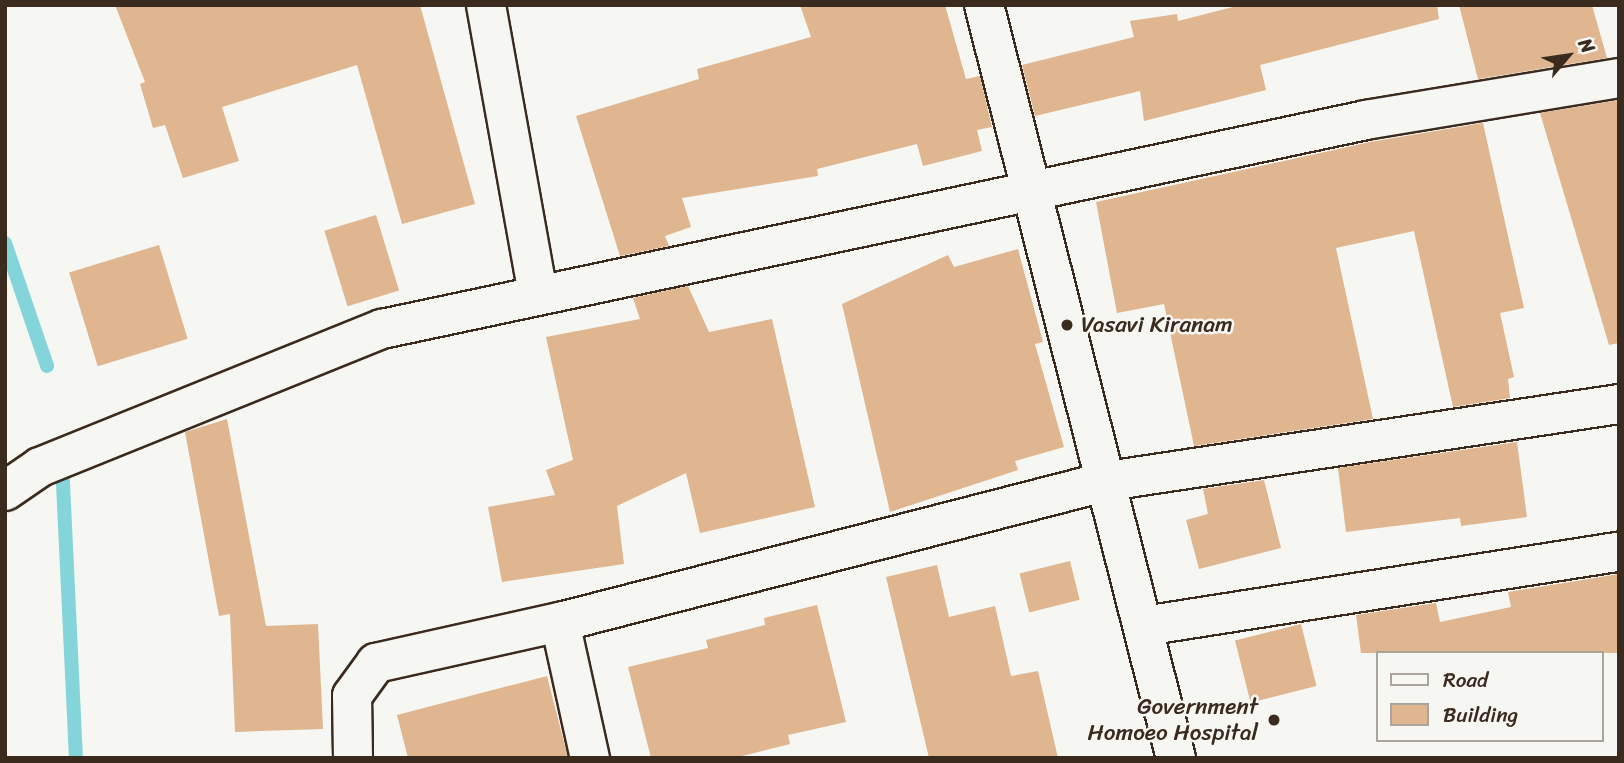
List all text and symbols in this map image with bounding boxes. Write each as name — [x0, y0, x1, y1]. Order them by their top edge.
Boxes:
north arrow — [1533, 21, 1603, 91]
text: N — [1569, 32, 1604, 59]
place label: Vasavi Kiranam — [1081, 311, 1233, 339]
marker: Vasavi Kiranam — [1059, 317, 1075, 333]
legend — [1376, 651, 1603, 742]
text: Road — [1443, 661, 1488, 699]
place label: Government Homoeo Hospital — [1088, 693, 1258, 747]
text: Building — [1443, 696, 1518, 734]
marker: Government Homoeo Hospital — [1264, 710, 1284, 730]

